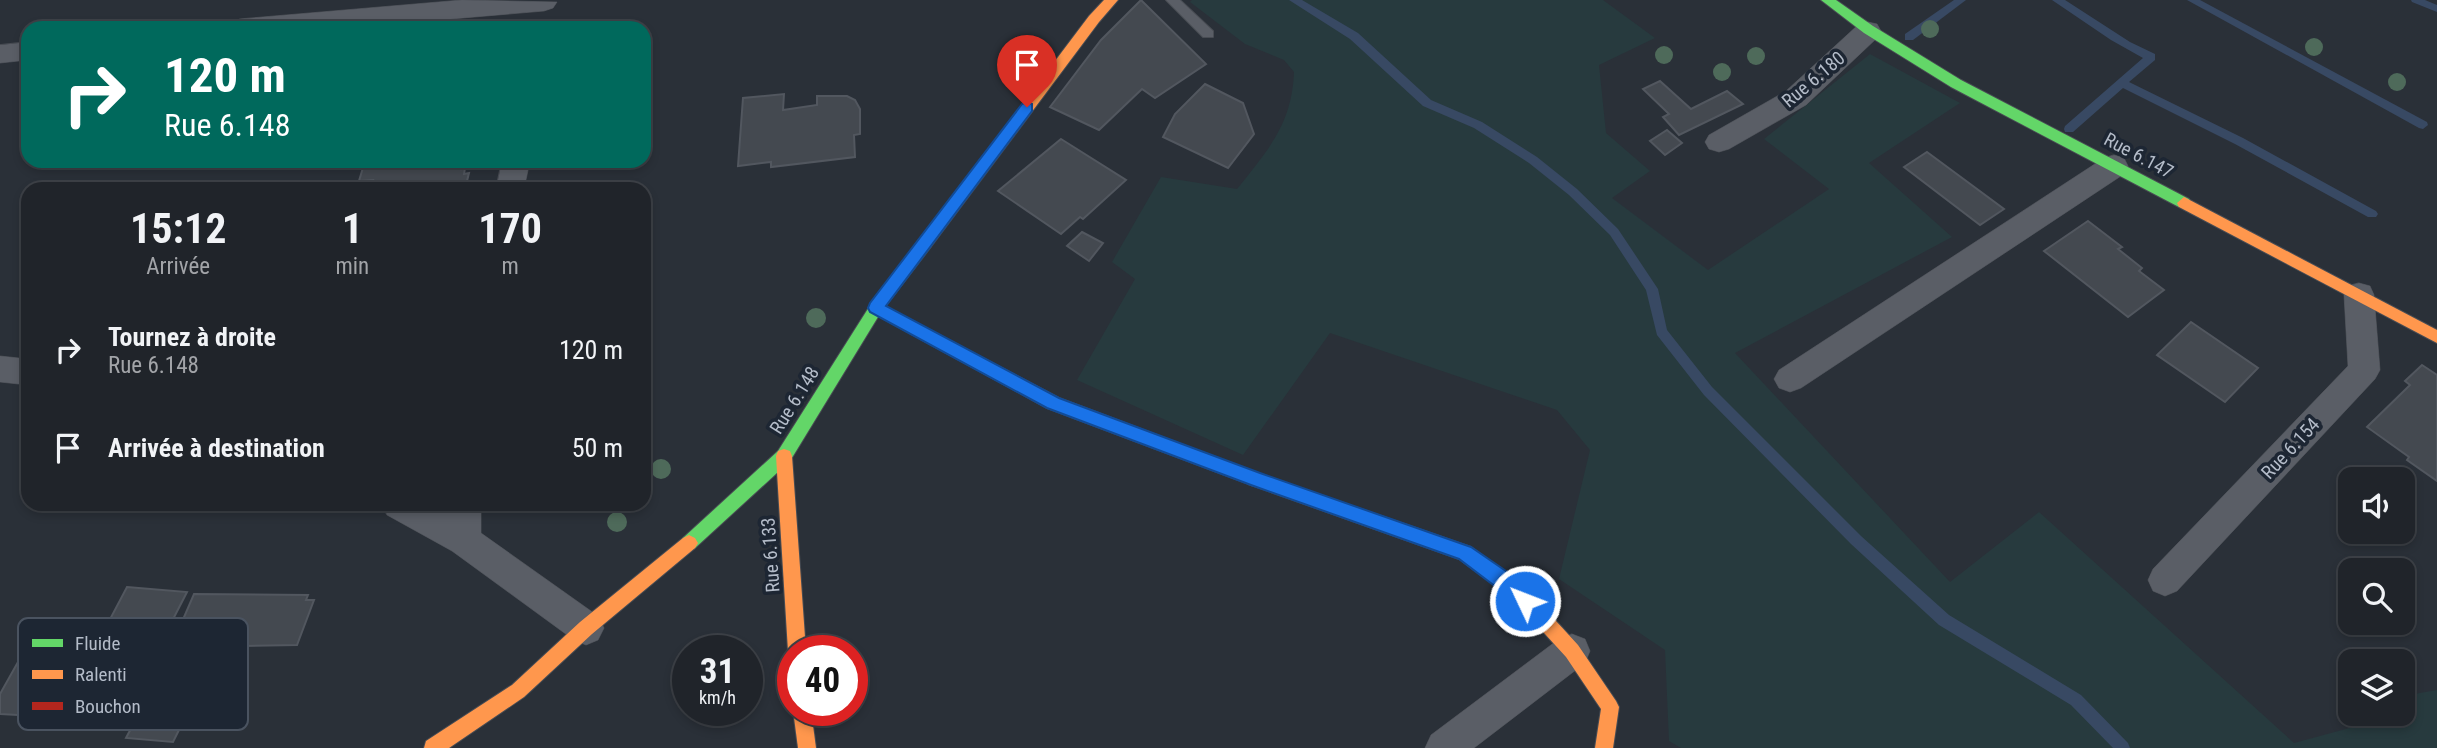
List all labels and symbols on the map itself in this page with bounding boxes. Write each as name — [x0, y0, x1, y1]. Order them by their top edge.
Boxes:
pin — [997, 35, 1057, 107]
street label: Rue 6.180 — [1777, 46, 1849, 112]
street label: Rue 6.147 — [2100, 128, 2177, 183]
street label: Rue 6.148 — [765, 362, 824, 438]
street label: Rue 6.154 — [2256, 413, 2324, 484]
street label: Rue 6.133 — [756, 517, 785, 593]
position arrow — [1488, 564, 1562, 638]
legend — [18, 618, 248, 730]
text: Fluide — [75, 632, 120, 655]
speed limit sign: 40 — [777, 635, 868, 726]
text: Ralenti — [75, 663, 127, 686]
text: Bouchon — [75, 695, 141, 718]

